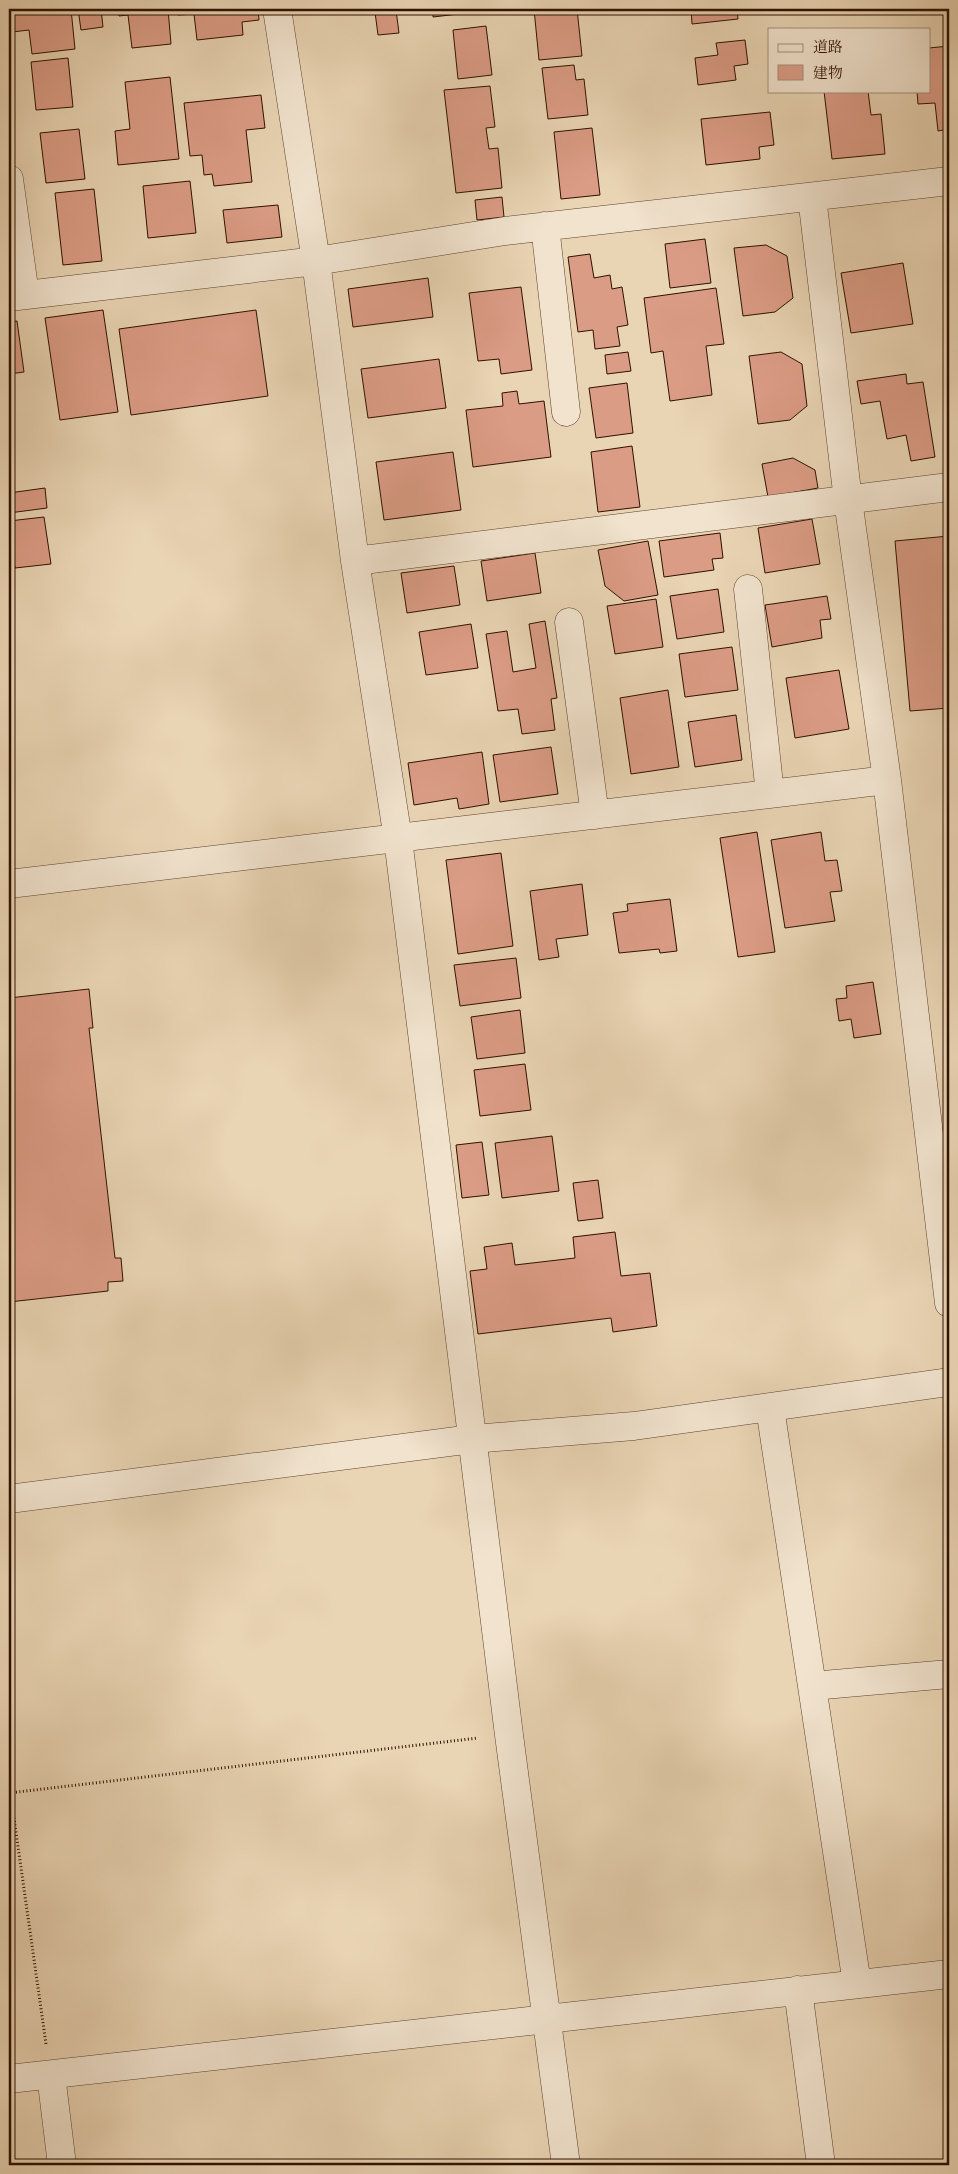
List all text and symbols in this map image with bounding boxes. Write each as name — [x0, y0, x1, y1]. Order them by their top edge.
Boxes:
legend — [768, 28, 930, 92]
text: 道路 — [813, 37, 843, 57]
text: 建物 — [813, 63, 843, 83]

